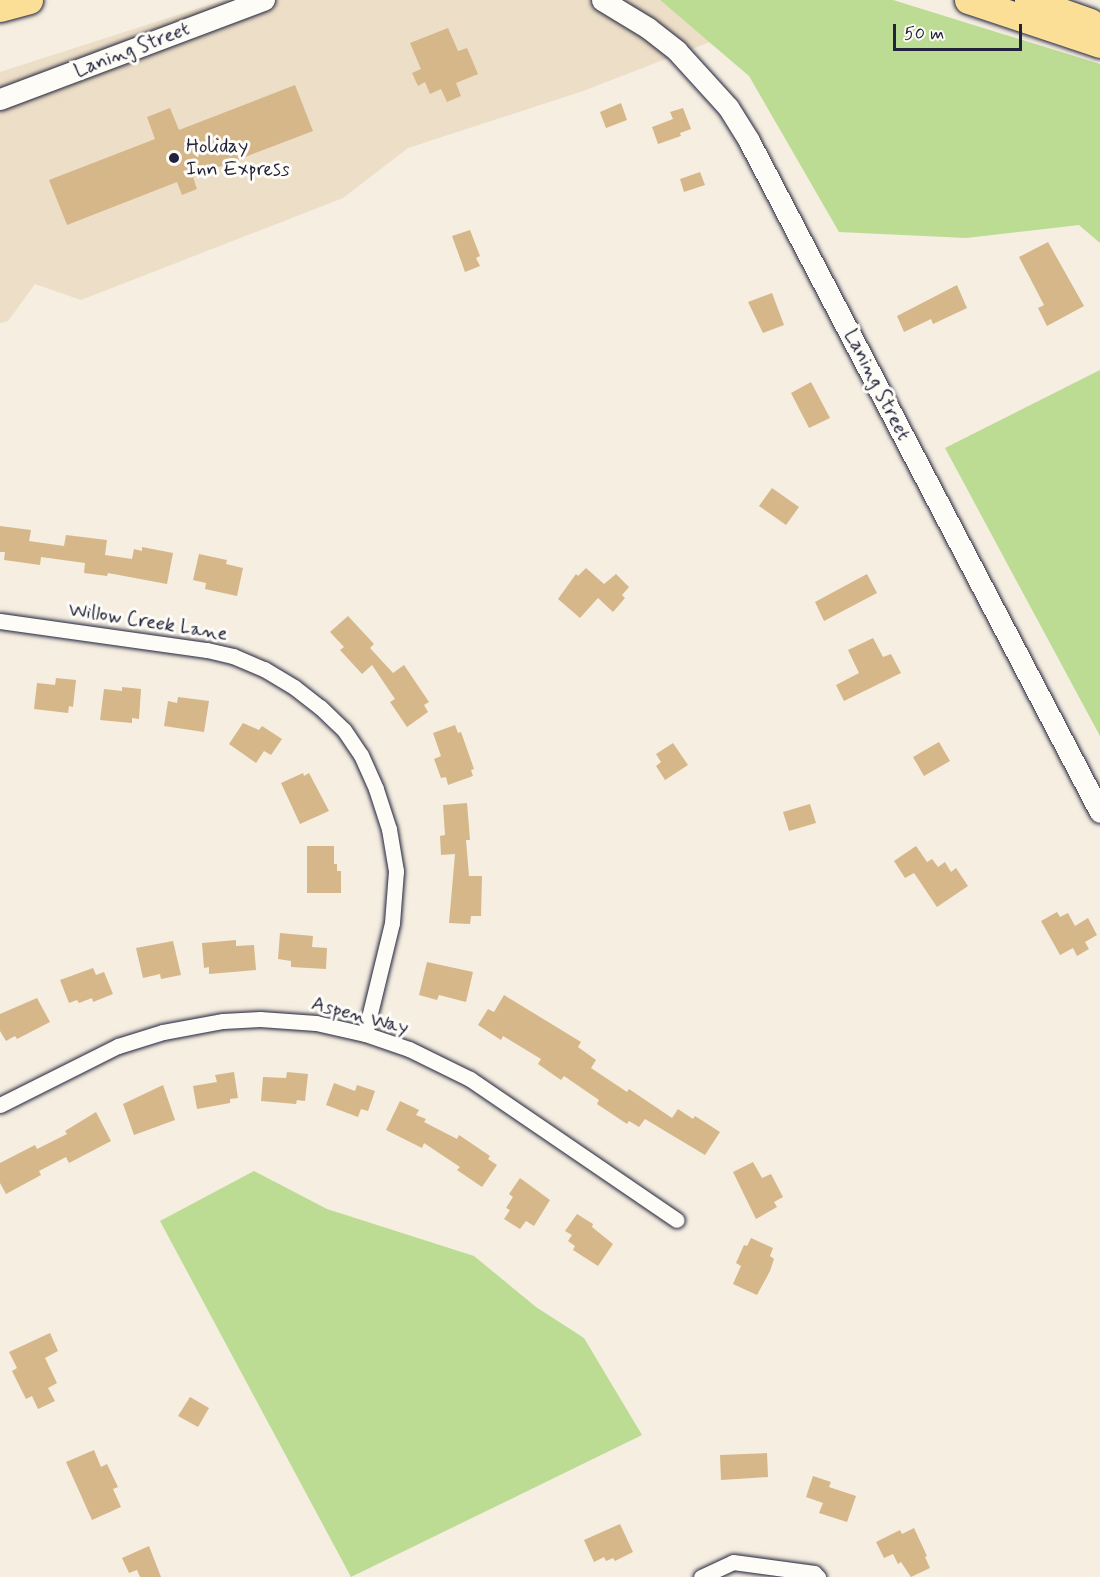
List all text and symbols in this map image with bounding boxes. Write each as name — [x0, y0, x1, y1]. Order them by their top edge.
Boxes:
scale bar — [896, 12, 1025, 50]
street label: Laning Street — [69, 16, 195, 84]
text: 50 m — [904, 22, 944, 46]
place label: Holiday Inn Express — [186, 134, 291, 181]
marker: Holiday Inn Express — [167, 151, 181, 165]
street label: Laning Street — [838, 324, 916, 446]
street label: Willow Creek Lane — [68, 598, 228, 646]
street label: Aspen Way — [309, 992, 411, 1040]

